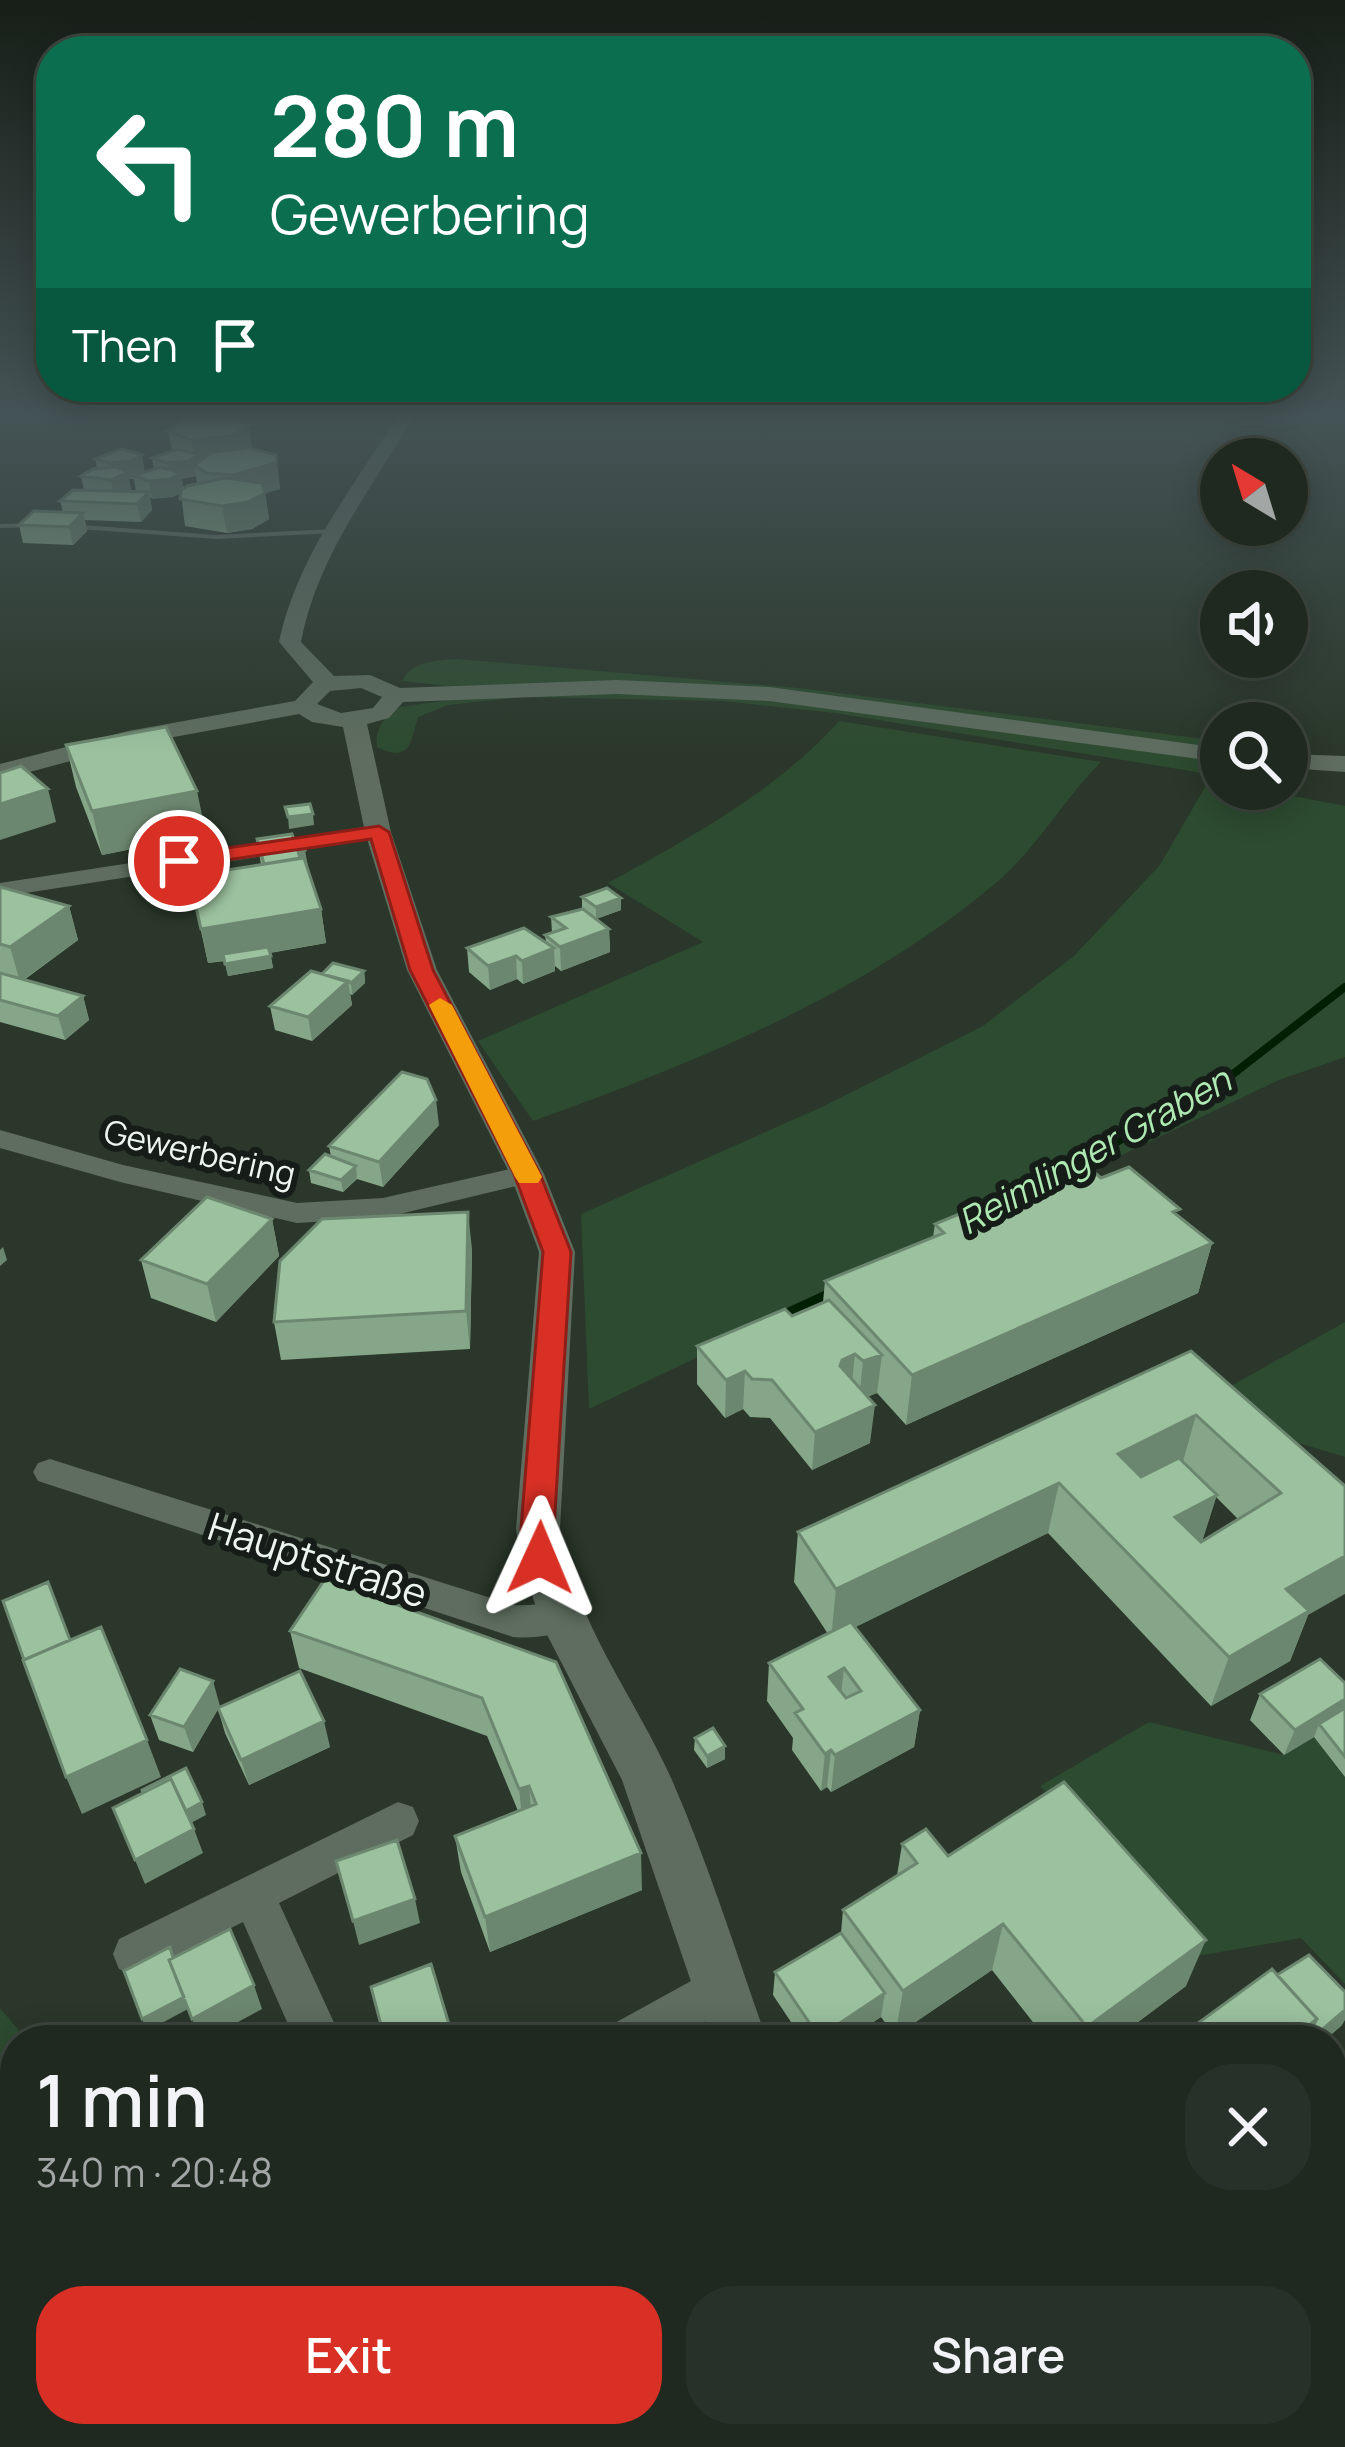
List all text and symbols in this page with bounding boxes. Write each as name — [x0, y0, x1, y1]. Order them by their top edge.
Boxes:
text: 280 m — [270, 67, 519, 182]
icon: left — [72, 84, 228, 240]
text: Gewerbering — [270, 176, 590, 250]
icon: arrive — [202, 312, 268, 378]
text: Then — [72, 314, 178, 376]
north arrow — [1200, 438, 1308, 546]
map controls — [1200, 438, 1308, 810]
button: sound — [1200, 570, 1308, 678]
button: search — [1200, 702, 1308, 810]
pin — [128, 810, 230, 912]
icon: arrive — [146, 828, 212, 894]
water label: Reimlinger Graben — [949, 1054, 1240, 1245]
street label: Gewerbering — [100, 1108, 300, 1196]
position arrow — [477, 1495, 603, 1621]
street label: Hauptstraße — [202, 1498, 434, 1620]
text: 1 min — [36, 2050, 208, 2149]
button: close — [1185, 2064, 1311, 2190]
text: 340 m · 20:48 — [36, 2145, 273, 2199]
button: Exit — [36, 2286, 662, 2424]
button: Share — [686, 2286, 1311, 2424]

